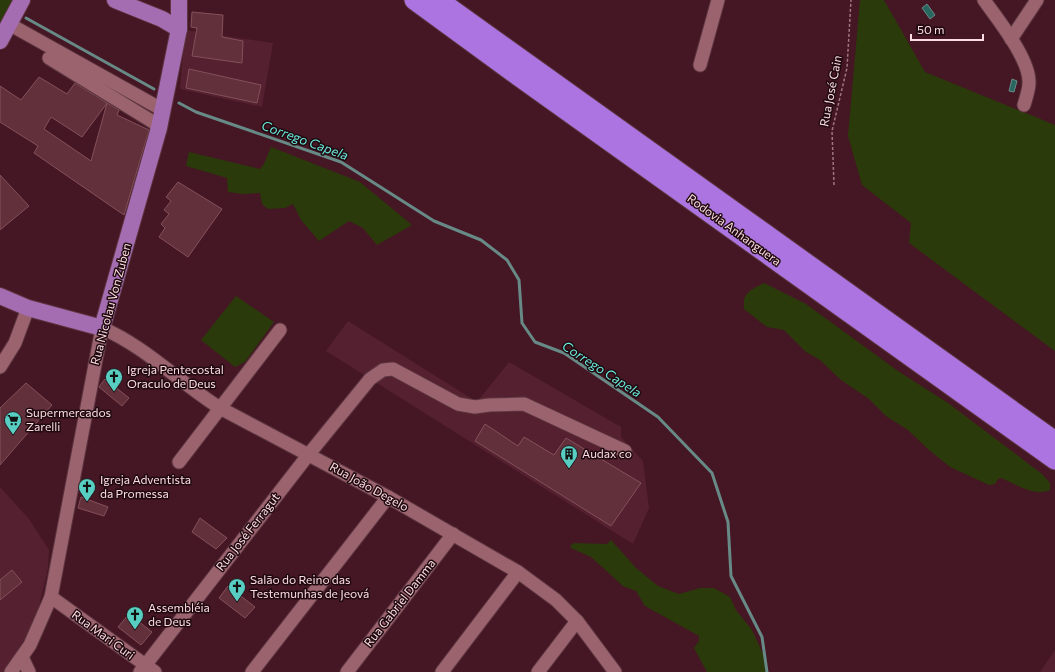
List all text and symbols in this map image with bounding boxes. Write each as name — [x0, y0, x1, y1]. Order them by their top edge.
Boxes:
scale bar — [911, 16, 983, 42]
text: 50 m — [917, 22, 945, 36]
street label: Rua José Cain — [816, 54, 845, 128]
water label: Corrego Capela — [259, 117, 351, 163]
street label: Rodovia Anhanguera — [685, 191, 784, 268]
street label: Rua Nicolau Von Zuben — [87, 241, 133, 366]
water label: Corrego Capela — [559, 337, 645, 401]
place label: Igreja Pentecostal Oraculo de Deus — [127, 362, 224, 390]
church icon: Igreja Pentecostal Oraculo de Deus — [104, 367, 124, 392]
place label: Supermercados Zarelli — [26, 405, 111, 433]
supermarket icon: Supermercados Zarelli — [3, 410, 23, 435]
building icon: Audax co — [559, 444, 579, 469]
place label: Audax co — [582, 446, 632, 460]
street label: Rua João Degelo — [327, 459, 411, 514]
place label: Igreja Adventista da Promessa — [100, 472, 191, 500]
church icon: Igreja Adventista da Promessa — [77, 477, 97, 502]
street label: Rua José Ferragut — [213, 490, 283, 574]
street label: Rua Gabriel Damma — [361, 556, 438, 649]
place label: Salão do Reino das Testemunhas de Jeová — [250, 572, 369, 601]
church icon: Salão do Reino das Testemunhas de Jeová — [227, 577, 247, 602]
place label: Assembléia de Deus — [148, 600, 210, 628]
church icon: Assembléia de Deus — [125, 605, 145, 630]
street label: Rua Mari Curi — [70, 607, 138, 662]

